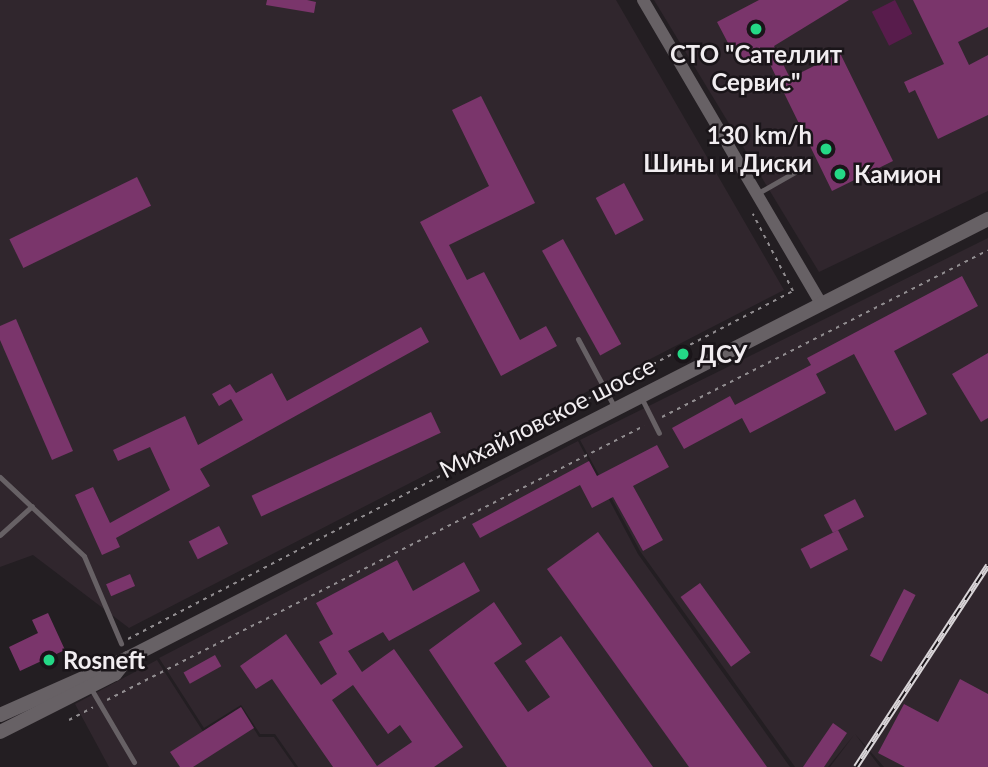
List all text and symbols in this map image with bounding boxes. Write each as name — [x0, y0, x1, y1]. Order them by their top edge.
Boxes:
marker: СТО "Сателлит Сервис" — [748, 21, 764, 37]
place label: СТО "Сателлит Сервис" — [670, 40, 842, 96]
place label: 130 km/h Шины и Диски — [643, 121, 812, 177]
marker: 130 km/h Шины и Диски — [818, 141, 834, 157]
place label: Камион — [854, 160, 941, 188]
marker: Камион — [832, 166, 848, 182]
place label: ДСУ — [697, 340, 747, 368]
marker: ДСУ — [675, 346, 691, 362]
street label: Михайловское шоссе — [435, 350, 659, 484]
place label: Rosneft — [63, 646, 145, 674]
marker: Rosneft — [41, 652, 57, 668]

